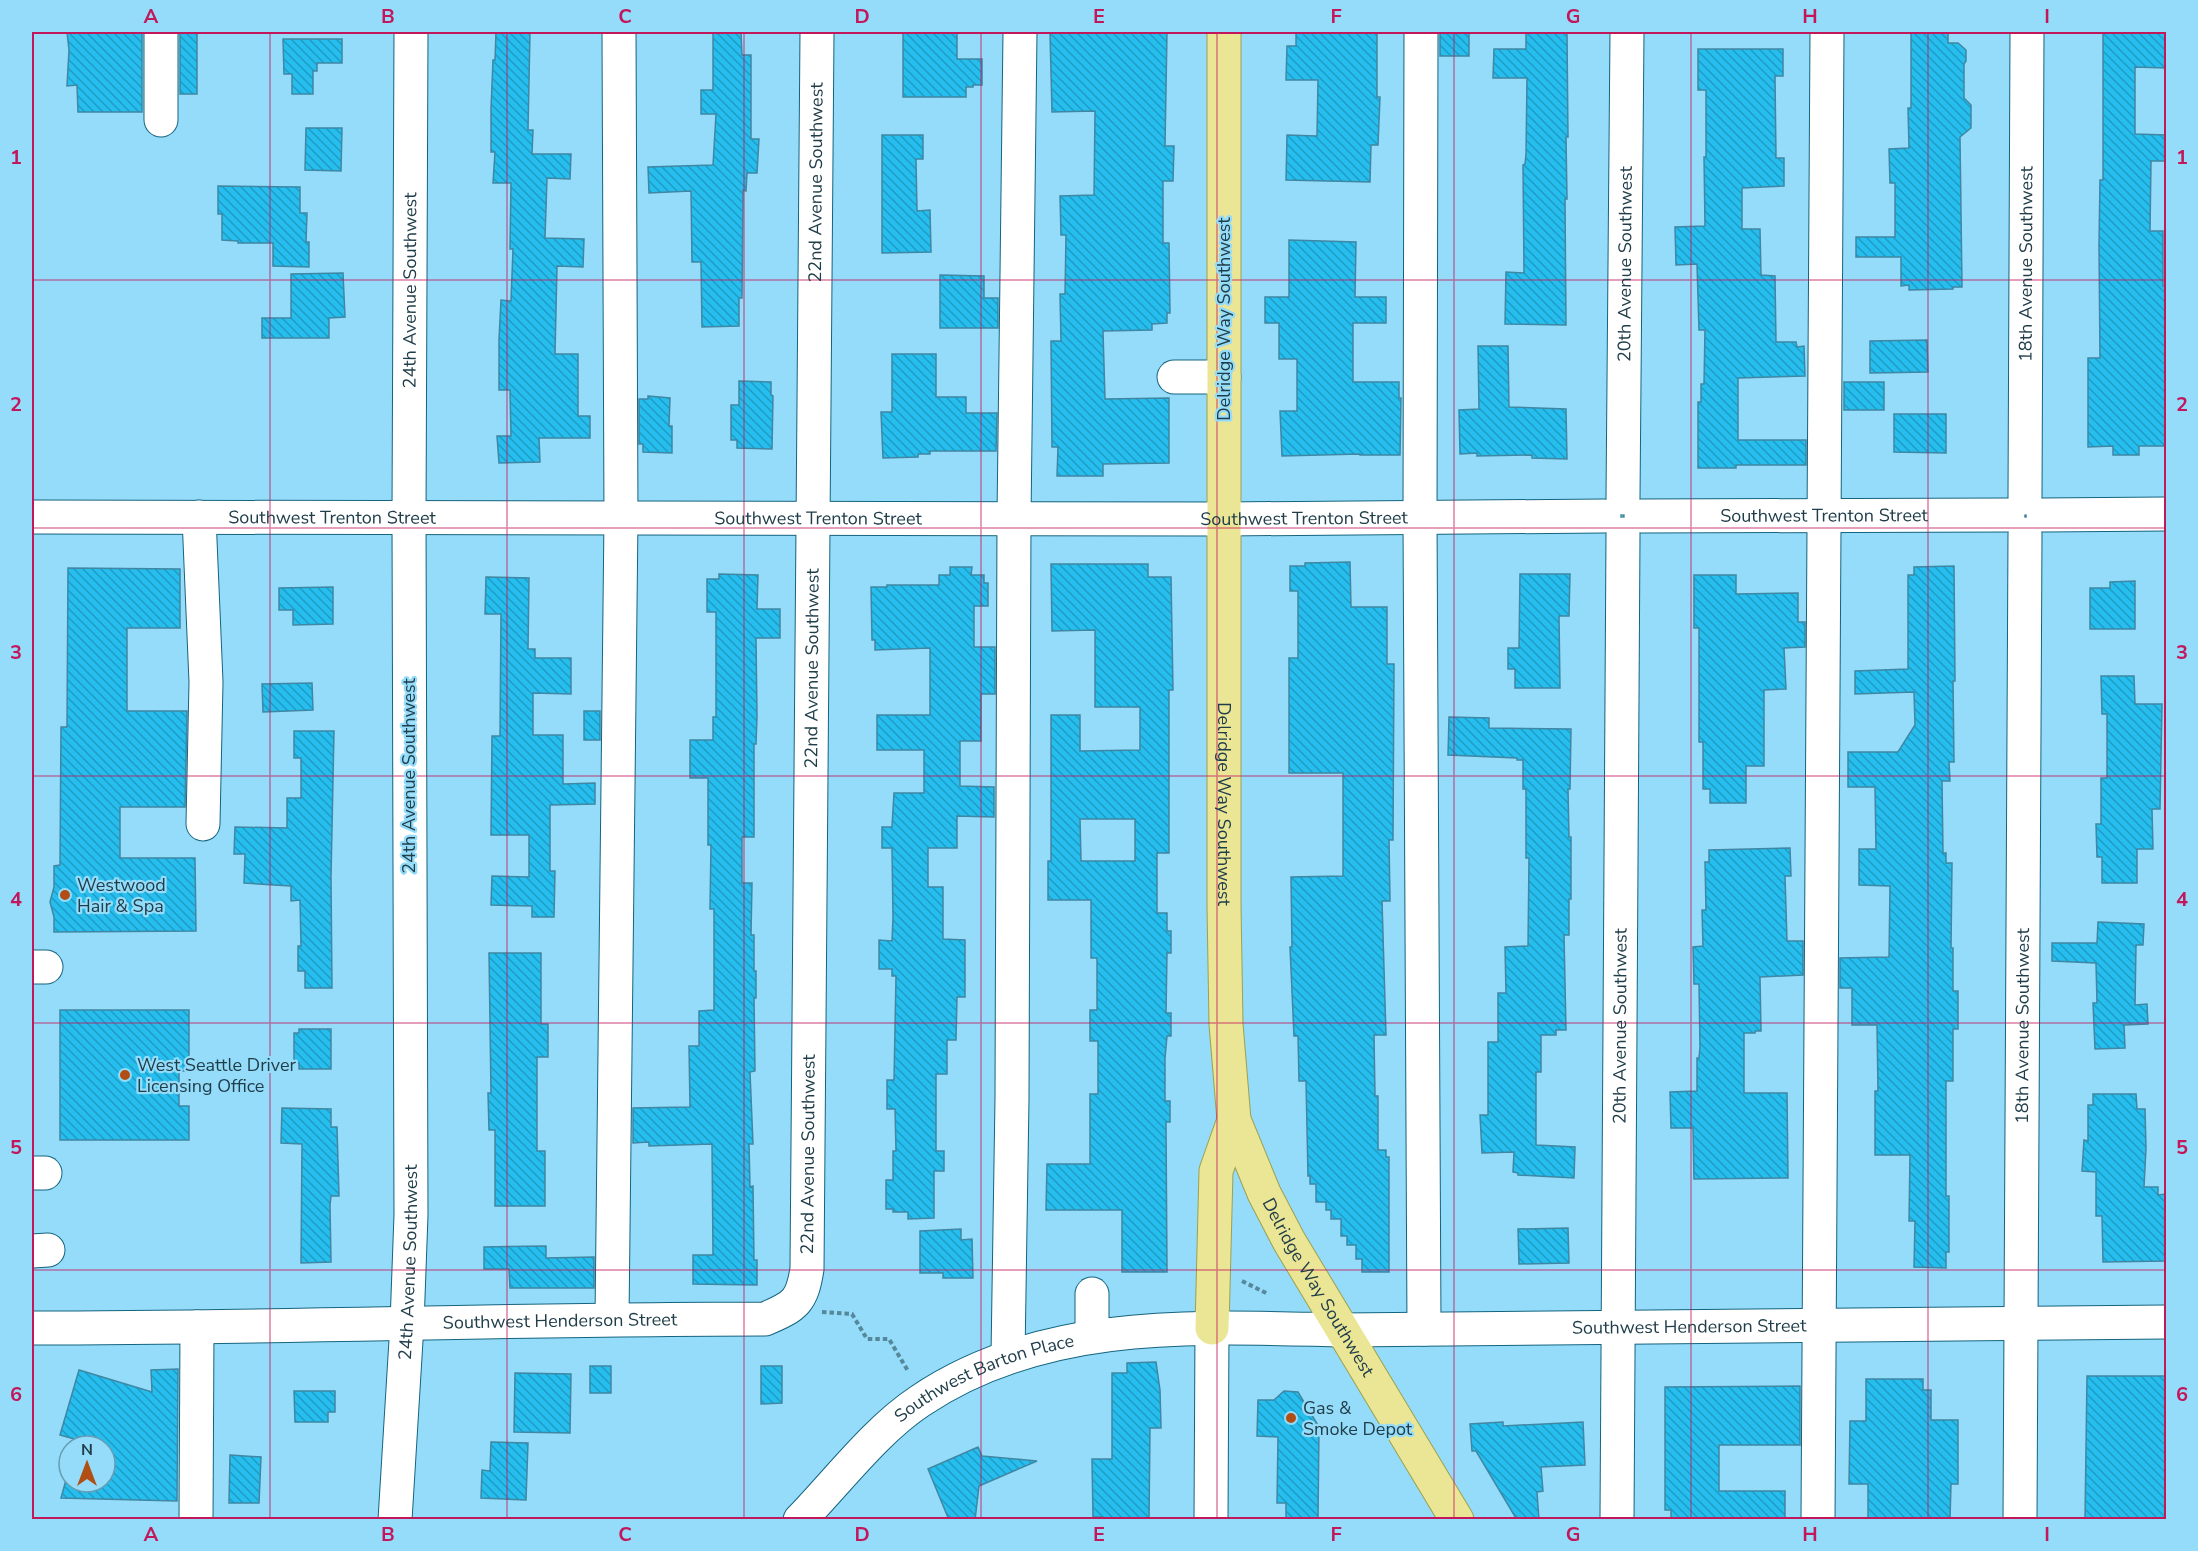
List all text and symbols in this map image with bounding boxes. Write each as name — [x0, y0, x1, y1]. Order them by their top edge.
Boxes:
text: A — [144, 3, 159, 30]
text: B — [381, 3, 395, 30]
text: C — [618, 3, 632, 30]
text: D — [854, 3, 870, 30]
text: E — [1093, 3, 1105, 30]
text: F — [1330, 3, 1342, 30]
text: G — [1566, 3, 1580, 30]
text: H — [1802, 3, 1818, 30]
text: I — [2044, 3, 2050, 30]
street label: 22nd Avenue Southwest — [803, 82, 829, 283]
text: 1 — [10, 144, 22, 171]
text: 1 — [2176, 144, 2188, 171]
street label: 20th Avenue Southwest — [1612, 165, 1638, 362]
street label: 18th Avenue Southwest — [2014, 165, 2038, 362]
street label: 24th Avenue Southwest — [398, 192, 422, 388]
street label: Delridge Way Southwest — [1212, 217, 1236, 421]
text: 2 — [10, 391, 22, 418]
text: 2 — [2176, 391, 2188, 418]
street label: Southwest Trenton Street — [1720, 503, 1929, 528]
street label: Southwest Trenton Street — [228, 505, 437, 530]
street label: Southwest Trenton Street — [714, 506, 923, 530]
street label: Southwest Trenton Street — [1200, 506, 1409, 531]
street label: 22nd Avenue Southwest — [799, 568, 825, 769]
text: 3 — [10, 639, 22, 666]
text: 3 — [2176, 639, 2188, 666]
street label: 24th Avenue Southwest — [397, 677, 421, 874]
street label: Delridge Way Southwest — [1212, 702, 1236, 906]
place label: Westwood Hair & Spa — [77, 873, 166, 918]
text: 4 — [10, 886, 22, 913]
text: 4 — [2176, 886, 2188, 913]
marker: Westwood Hair & Spa — [58, 888, 72, 902]
street label: 20th Avenue Southwest — [1607, 927, 1633, 1124]
street label: 18th Avenue Southwest — [2010, 927, 2035, 1124]
place label: West Seattle Driver Licensing Office — [137, 1053, 297, 1098]
street label: 22nd Avenue Southwest — [795, 1054, 821, 1255]
marker: West Seattle Driver Licensing Office — [118, 1068, 132, 1082]
text: 5 — [10, 1134, 22, 1161]
text: 5 — [2176, 1134, 2188, 1161]
street label: 24th Avenue Southwest — [393, 1164, 423, 1361]
street label: Delridge Way Southwest — [1257, 1194, 1380, 1382]
street label: Southwest Henderson Street — [443, 1307, 678, 1335]
street label: Southwest Henderson Street — [1572, 1313, 1807, 1340]
street label: Southwest Barton Place — [889, 1328, 1076, 1428]
text: 6 — [10, 1381, 22, 1408]
text: 6 — [2176, 1381, 2188, 1408]
place label: Gas & Smoke Depot — [1303, 1396, 1413, 1441]
marker: Gas & Smoke Depot — [1284, 1411, 1298, 1425]
north arrow — [57, 1434, 117, 1494]
text: N — [81, 1439, 93, 1461]
text: A — [144, 1521, 159, 1548]
text: B — [381, 1521, 395, 1548]
text: C — [618, 1521, 632, 1548]
text: D — [854, 1521, 870, 1548]
text: E — [1093, 1521, 1105, 1548]
text: F — [1330, 1521, 1342, 1548]
text: G — [1566, 1521, 1580, 1548]
text: H — [1802, 1521, 1818, 1548]
text: I — [2044, 1521, 2050, 1548]

